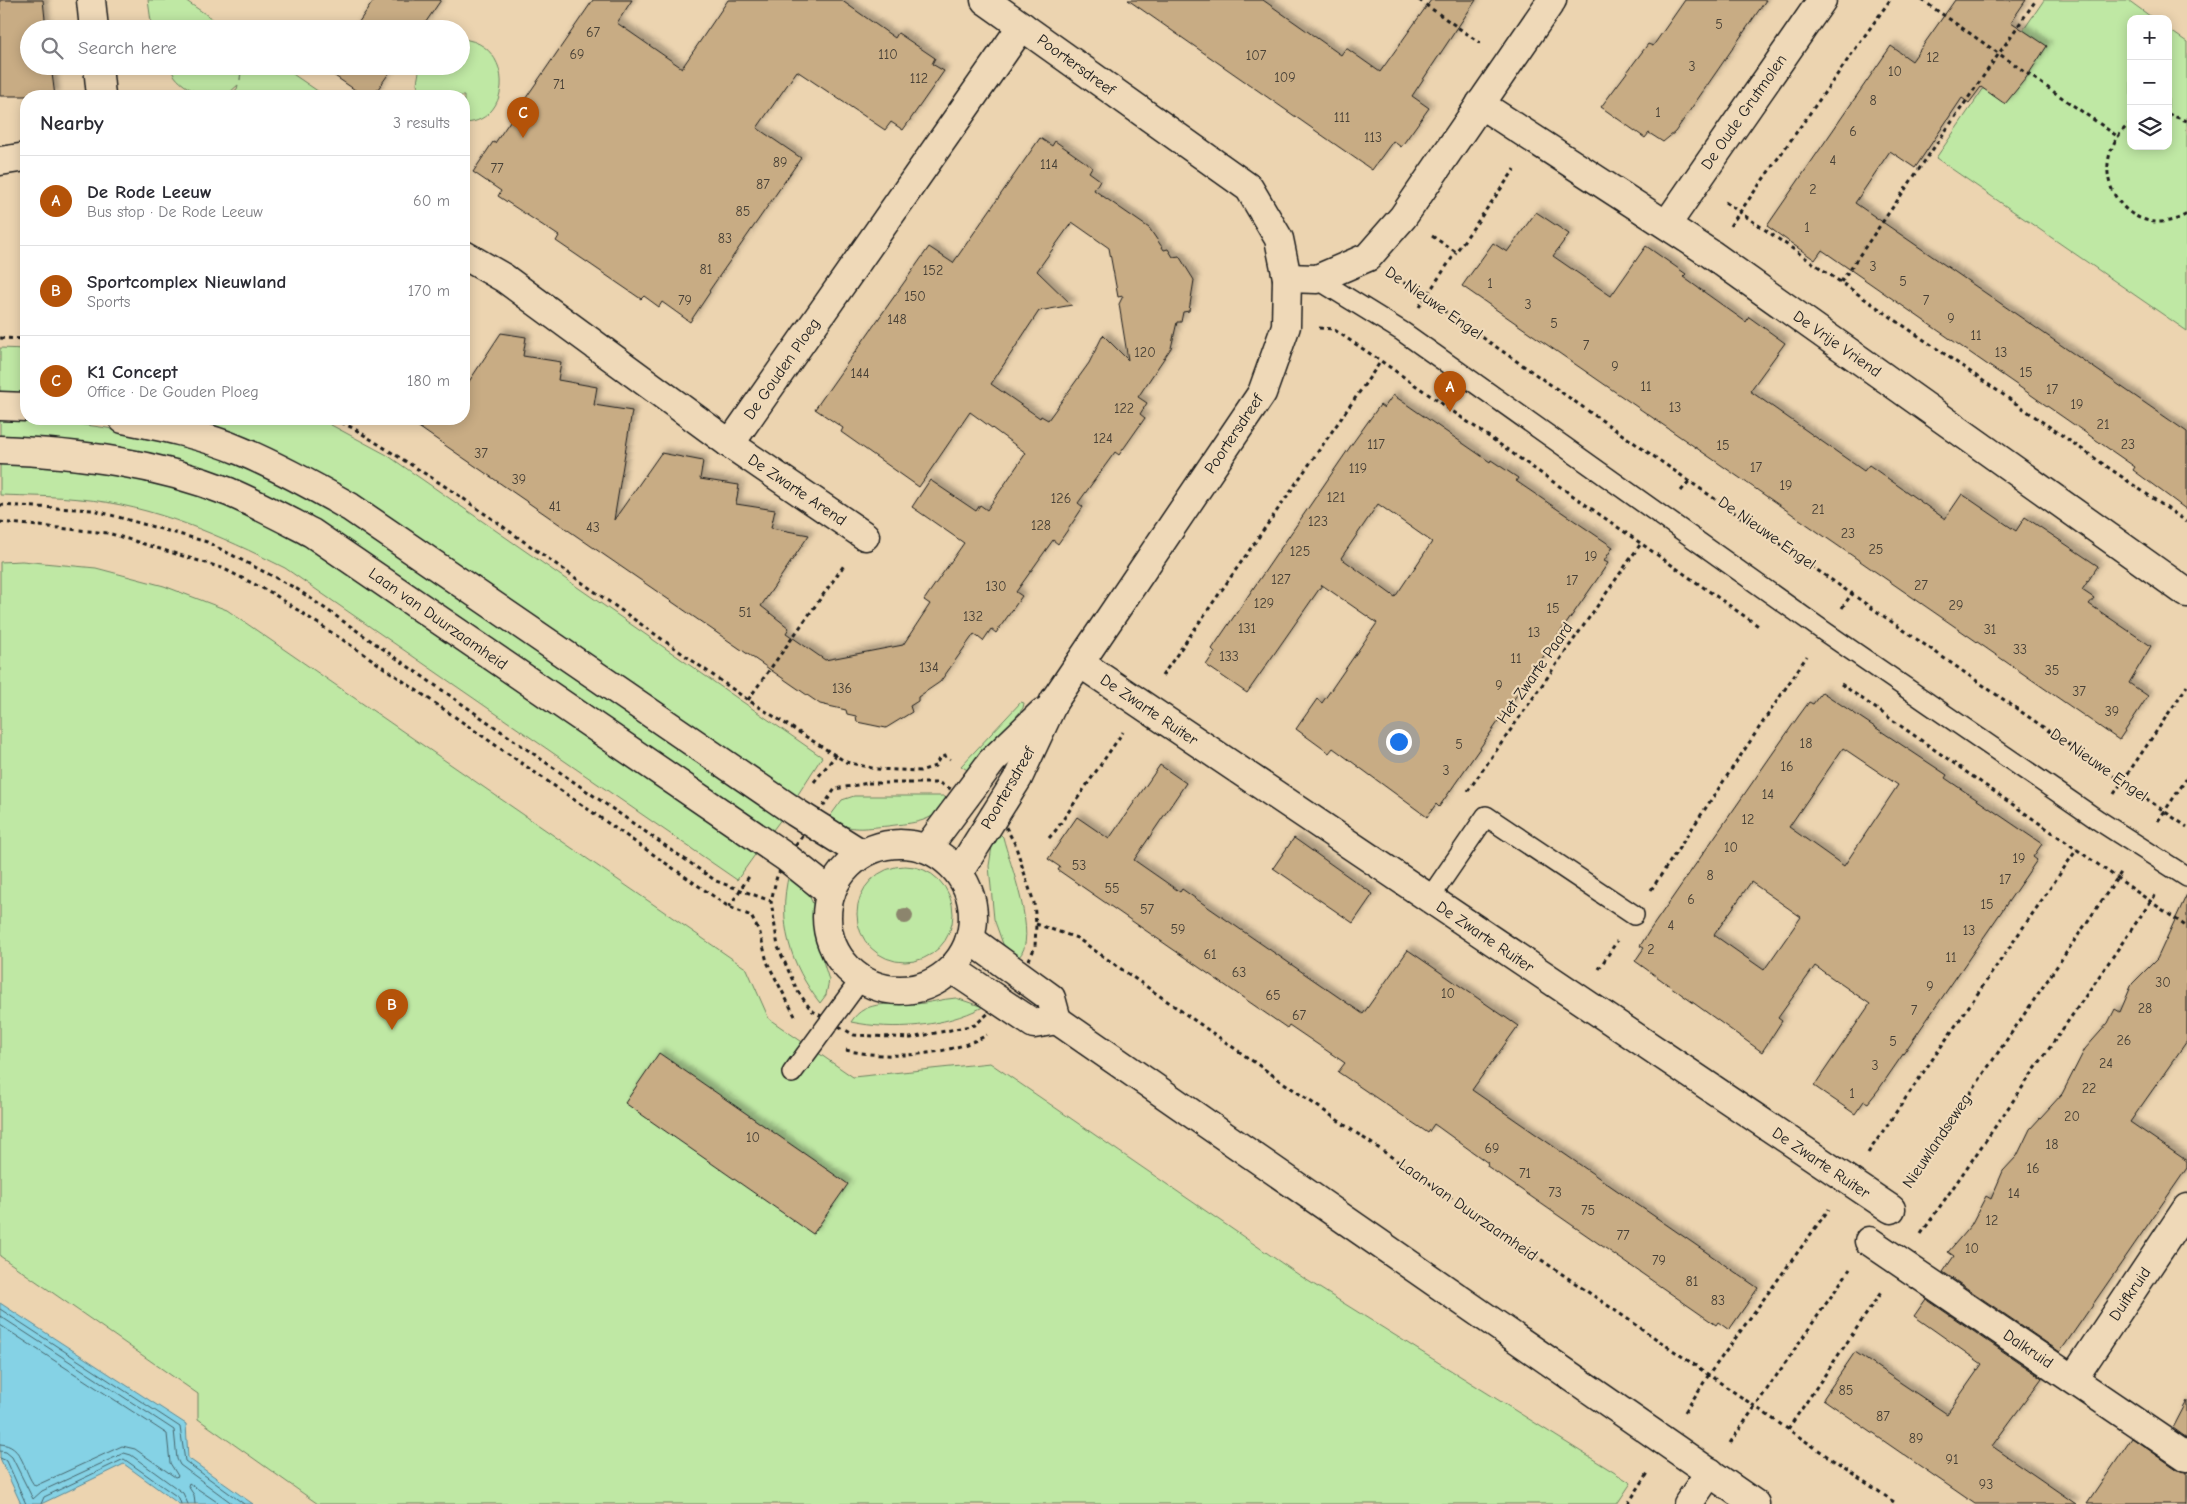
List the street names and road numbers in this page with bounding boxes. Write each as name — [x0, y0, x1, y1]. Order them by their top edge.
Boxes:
street label: Poortersdreef — [1034, 31, 1120, 100]
street label: De Oude Grutmolen — [1698, 51, 1790, 173]
street label: De Nieuwe Engel — [1382, 263, 1486, 343]
street label: De Vrije Vriend — [1790, 307, 1884, 381]
street label: De Gouden Ploeg — [740, 315, 824, 423]
street label: Poortersdreef — [1201, 390, 1268, 477]
street label: De Zwarte Arend — [744, 450, 850, 530]
street label: De Nieuwe Engel — [1715, 493, 1819, 573]
street label: Laan van Duurzaamheid — [365, 564, 511, 674]
street label: Het Zwarte Paard — [1493, 619, 1577, 727]
street label: De Zwarte Ruiter — [1097, 671, 1202, 750]
street label: De Nieuwe Engel — [2047, 725, 2151, 805]
street label: Poortersdreef — [977, 742, 1039, 832]
street label: De Zwarte Ruiter — [1433, 898, 1538, 977]
street label: Nieuwlandseweg — [1899, 1091, 1975, 1191]
street label: De Zwarte Ruiter — [1769, 1124, 1874, 1203]
street label: Laan van Duurzaamheid — [1395, 1155, 1541, 1265]
street label: Duifkruid — [2106, 1264, 2154, 1324]
street label: Dalkruid — [2000, 1326, 2056, 1372]

